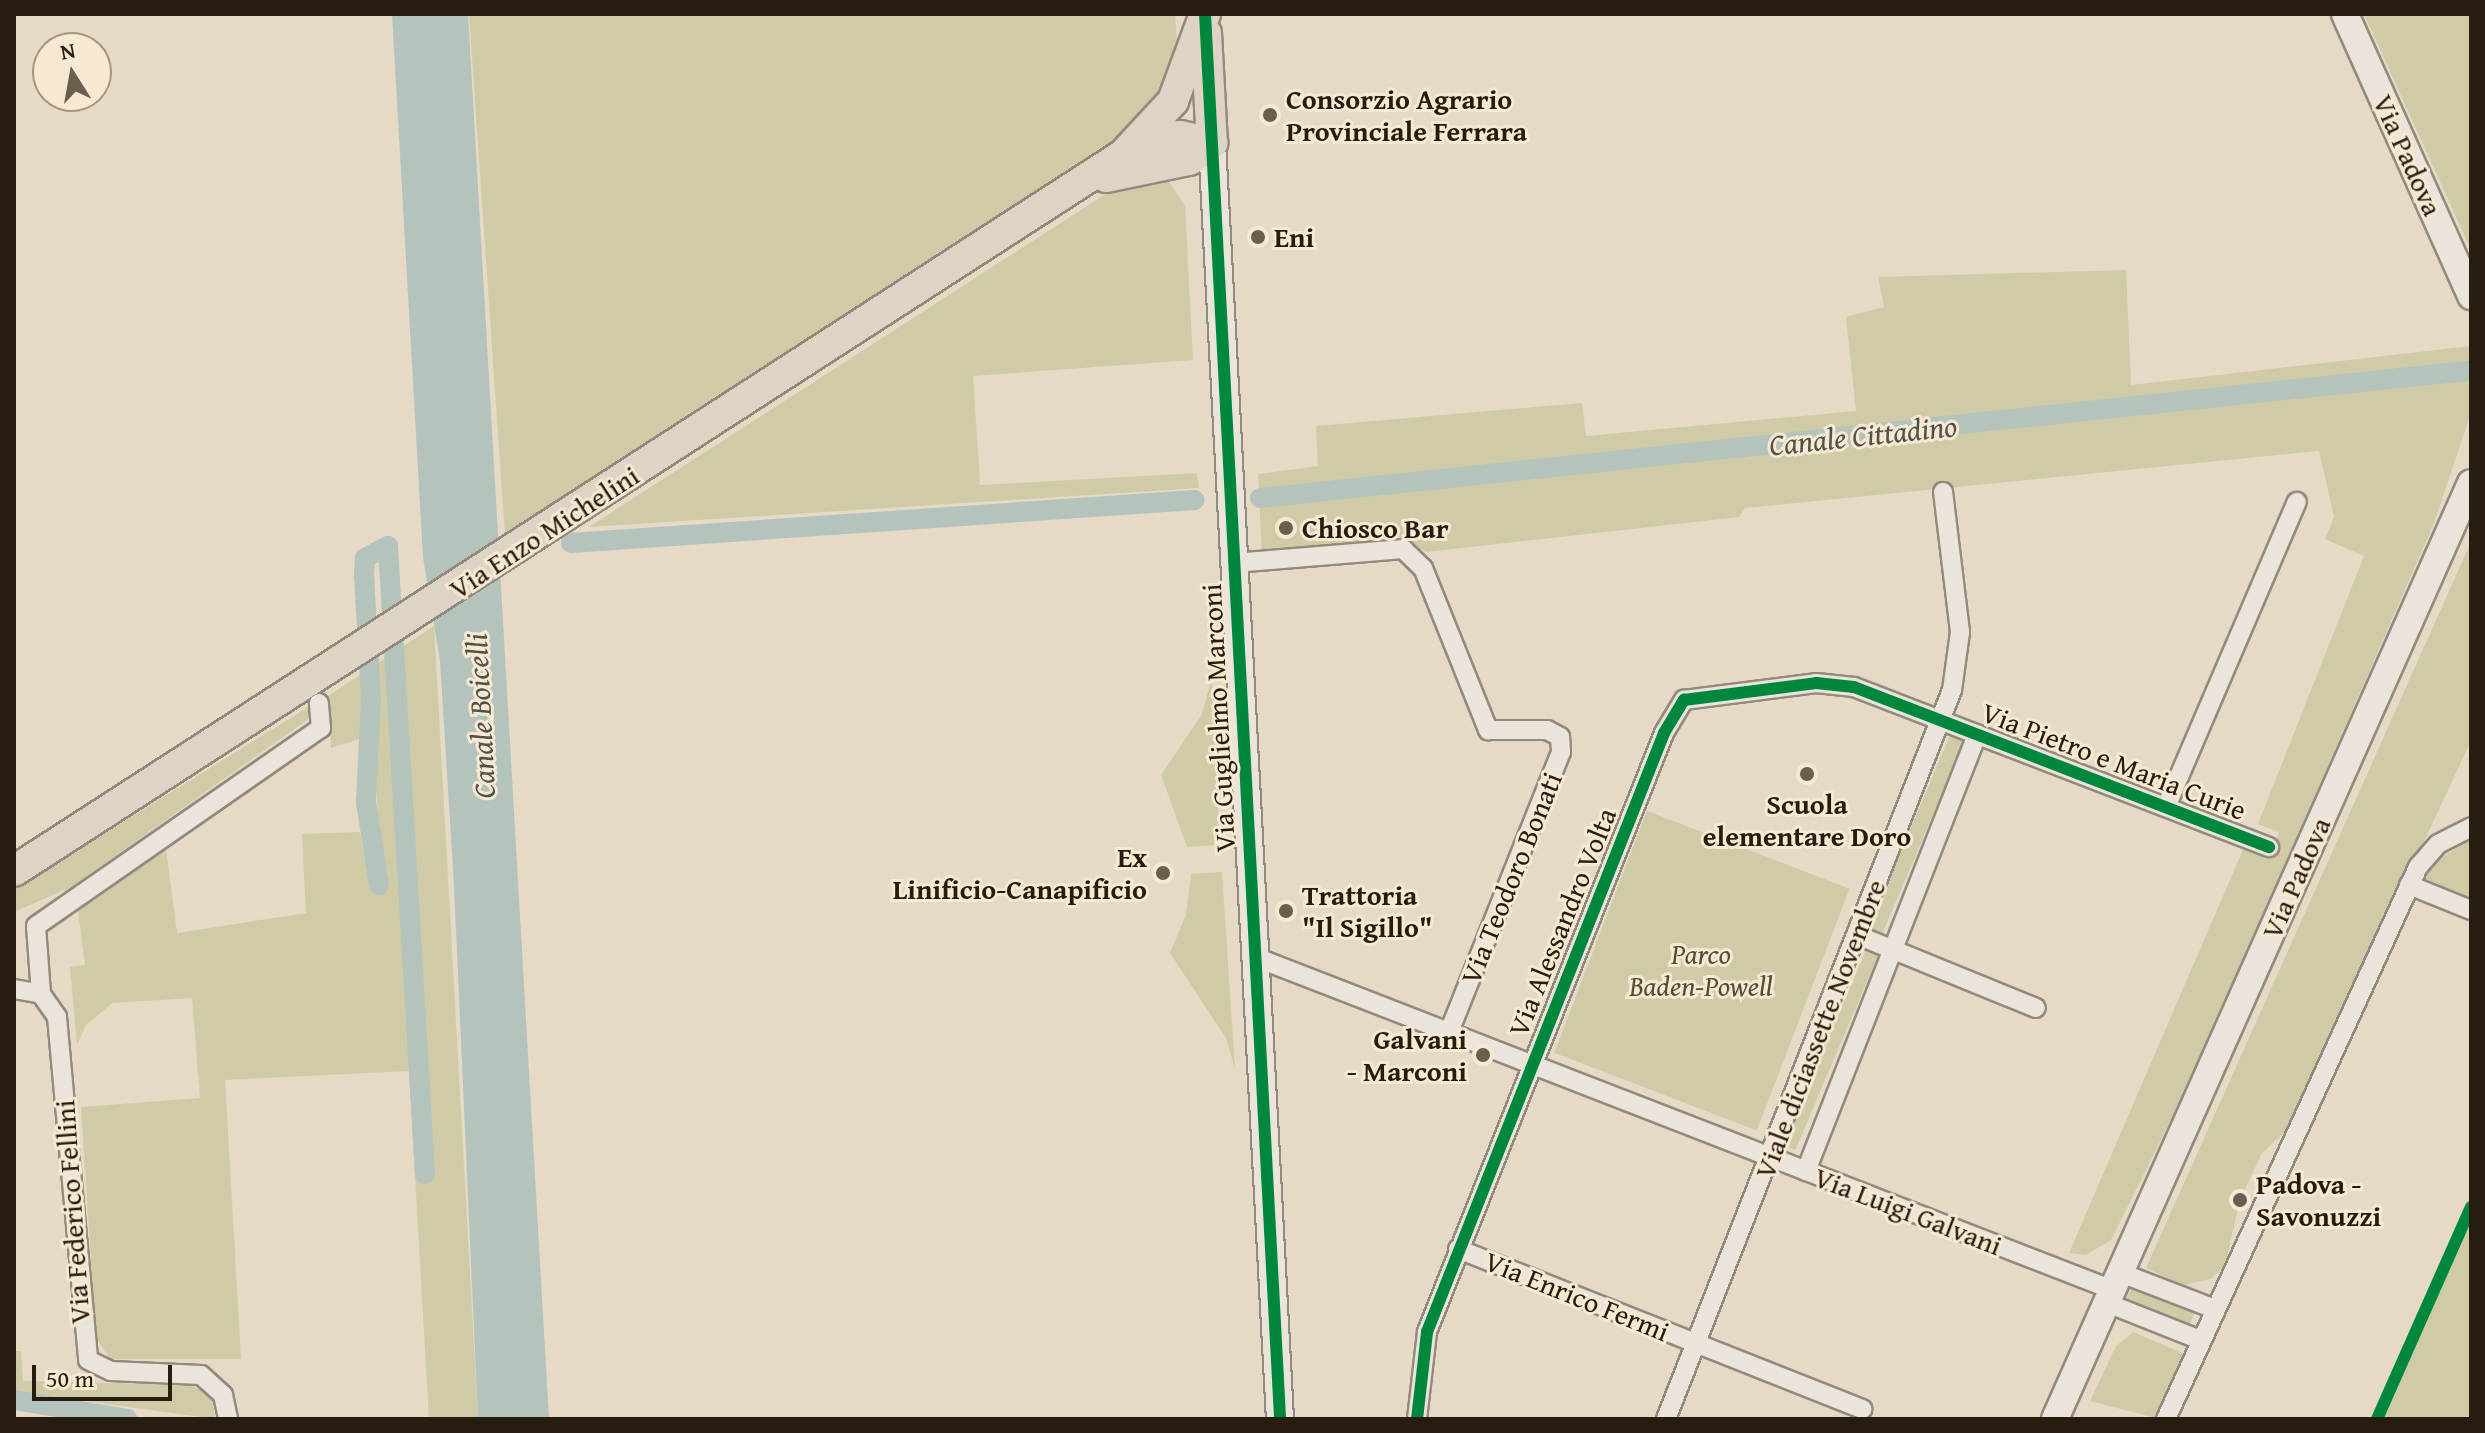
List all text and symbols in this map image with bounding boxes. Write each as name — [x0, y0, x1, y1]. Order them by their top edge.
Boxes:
north arrow — [32, 32, 112, 112]
text: N — [58, 33, 78, 68]
place label: Consorzio Agrario Provinciale Ferrara — [1286, 82, 1527, 148]
street label: Via Padova — [2366, 89, 2450, 221]
marker: Consorzio Agrario Provinciale Ferrara — [1261, 106, 1279, 124]
place label: Eni — [1274, 220, 1314, 254]
marker: Eni — [1249, 228, 1267, 246]
water label: Canale Cittadino — [1767, 407, 1959, 463]
street label: Via Enzo Michelini — [443, 458, 645, 606]
place label: Chiosco Bar — [1302, 511, 1449, 545]
marker: Chiosco Bar — [1277, 519, 1295, 537]
street label: Via Guglielmo Marconi — [1194, 583, 1242, 853]
water label: Canale Boicelli — [458, 632, 502, 800]
street label: Via Pietro e Maria Curie — [1977, 695, 2251, 827]
marker: Scuola elementare Doro — [1798, 765, 1816, 783]
street label: Via Teodoro Bonati — [1453, 767, 1569, 989]
place label: Scuola elementare Doro — [1703, 787, 1911, 853]
street label: Via Alessandro Volta — [1501, 803, 1623, 1041]
street label: Via Padova — [2254, 812, 2338, 944]
place label: Ex Linificio-Canapificio — [893, 840, 1147, 906]
marker: Ex Linificio-Canapificio — [1154, 864, 1172, 882]
street label: Viale diciassette Novembre — [1747, 875, 1893, 1183]
place label: Trattoria "Il Sigillo" — [1302, 878, 1432, 944]
marker: Trattoria "Il Sigillo" — [1277, 902, 1295, 920]
park label: Parco Baden-Powell — [1629, 937, 1773, 1003]
place label: Galvani - Marconi — [1347, 1022, 1467, 1088]
marker: Galvani - Marconi — [1474, 1046, 1492, 1064]
street label: Via Federico Fellini — [47, 1099, 97, 1325]
street label: Via Luigi Galvani — [1810, 1160, 2006, 1262]
place label: Padova - Savonuzzi — [2256, 1167, 2381, 1233]
marker: Padova - Savonuzzi — [2231, 1191, 2249, 1209]
street label: Via Enrico Fermi — [1480, 1244, 1674, 1348]
scale bar — [36, 1349, 176, 1399]
text: 50 m — [46, 1361, 94, 1396]

